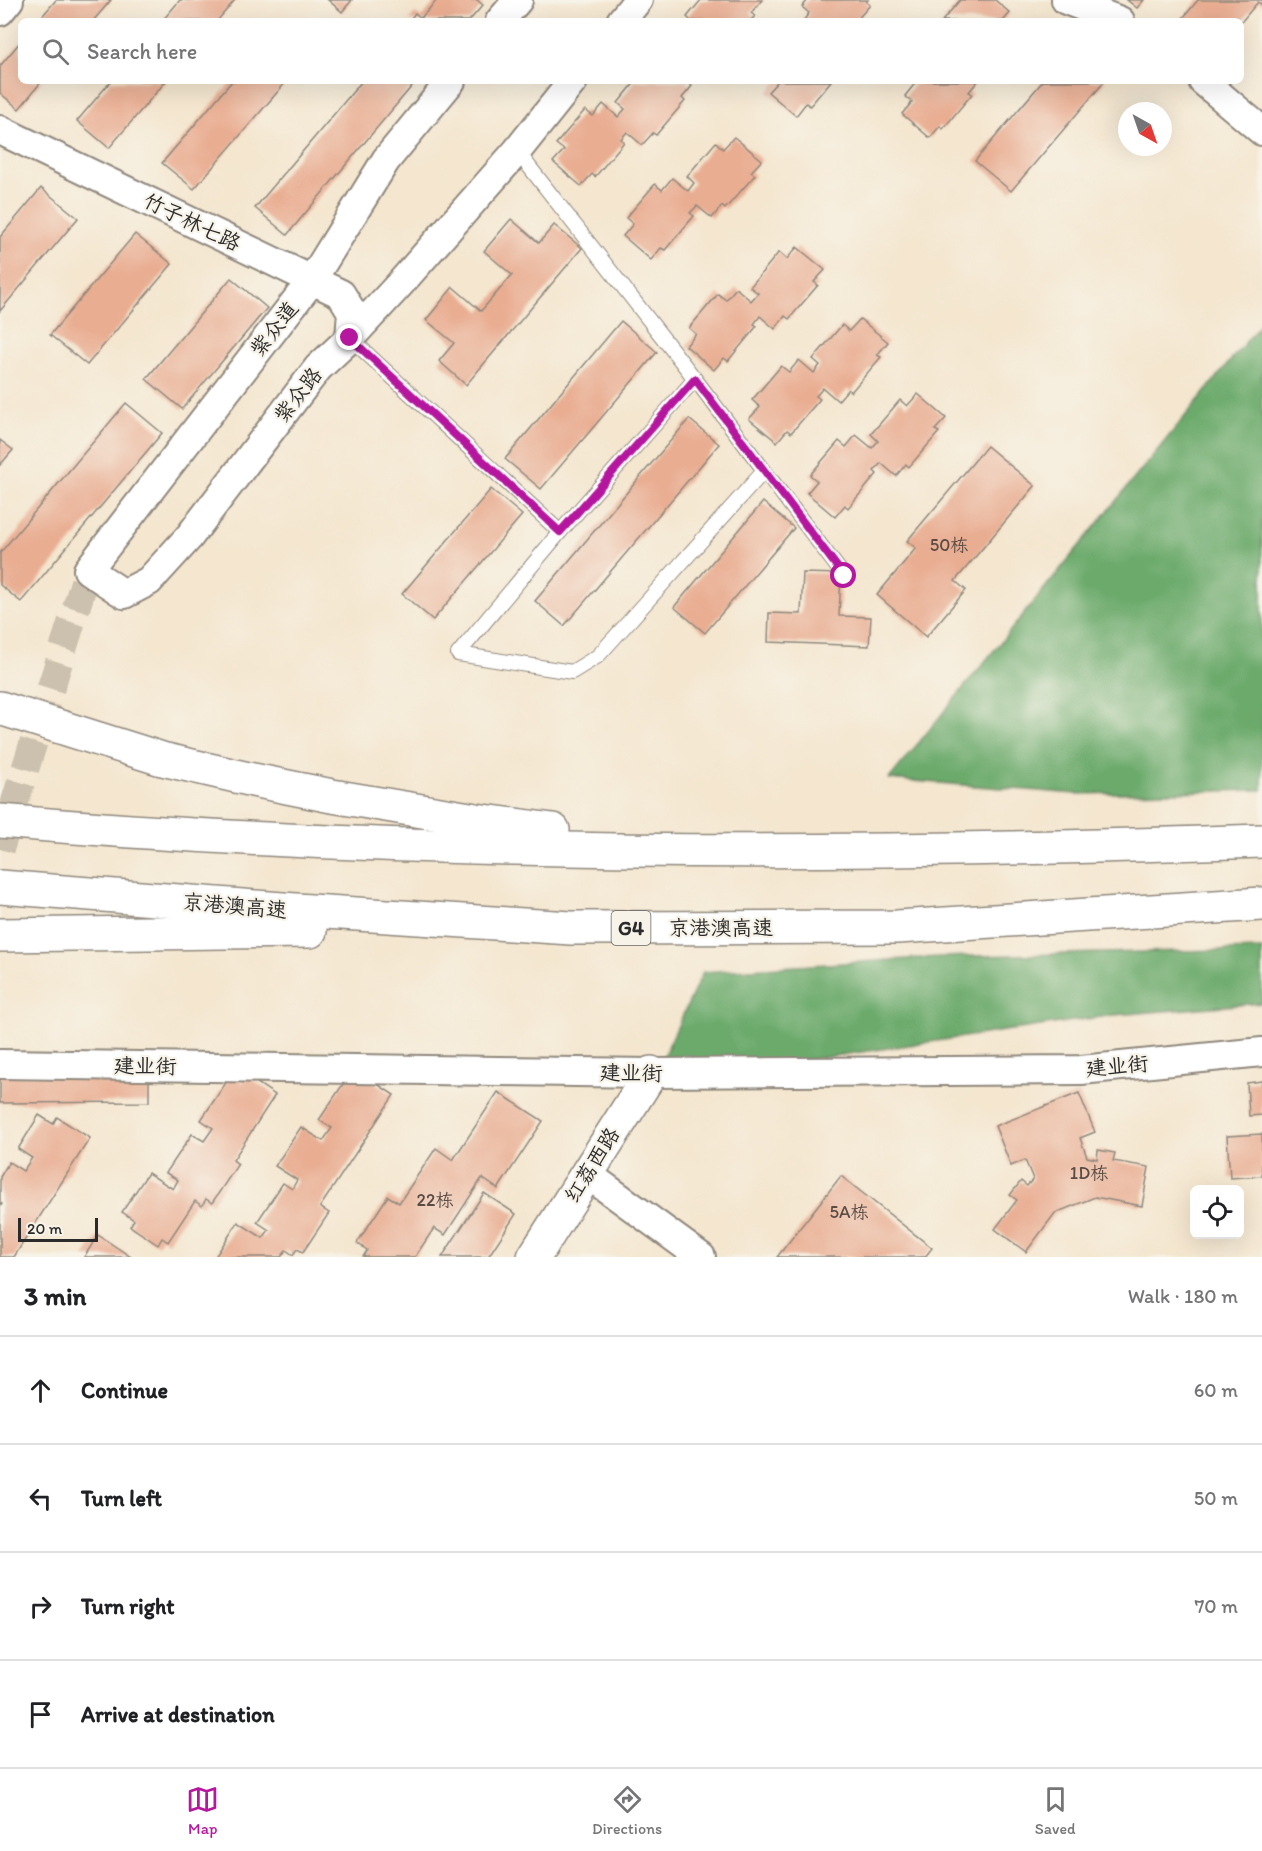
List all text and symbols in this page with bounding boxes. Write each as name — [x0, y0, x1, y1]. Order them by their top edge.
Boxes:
search box — [18, 18, 1244, 84]
icon: search — [39, 35, 72, 68]
text: Search here — [87, 38, 197, 65]
north arrow — [1118, 102, 1172, 156]
street label: 竹子林七路 — [140, 187, 245, 256]
street label: 紫众道 — [244, 296, 303, 361]
route end — [336, 324, 362, 350]
street label: 紫众路 — [268, 362, 327, 427]
house number: 50栋 — [930, 534, 968, 556]
route start — [830, 562, 856, 588]
street label: 京港澳高速 — [182, 888, 288, 923]
road number: G4 — [612, 911, 650, 945]
street label: 京港澳高速 — [669, 915, 774, 940]
street label: 建业街 — [1084, 1050, 1149, 1081]
street label: 建业街 — [113, 1052, 177, 1079]
street label: 建业街 — [599, 1059, 663, 1086]
street label: 红荔西路 — [559, 1122, 624, 1207]
house number: 1D栋 — [1070, 1162, 1108, 1184]
map controls — [1190, 1185, 1244, 1239]
button: locate — [1190, 1185, 1244, 1239]
house number: 22栋 — [417, 1189, 453, 1211]
house number: 5A栋 — [830, 1201, 868, 1223]
scale bar — [18, 1215, 98, 1242]
text: 20 m — [27, 1219, 62, 1238]
text: 3 min — [24, 1280, 86, 1312]
text: Walk · 180 m — [1128, 1284, 1238, 1308]
icon: ahead — [24, 1374, 57, 1407]
text: Continue — [81, 1377, 168, 1404]
text: 60 m — [1194, 1378, 1238, 1402]
icon: left — [24, 1482, 57, 1515]
text: Turn left — [81, 1485, 162, 1512]
text: 50 m — [1194, 1486, 1238, 1510]
icon: right — [24, 1590, 57, 1623]
text: Turn right — [81, 1593, 175, 1620]
text: 70 m — [1194, 1594, 1238, 1618]
icon: arrive — [24, 1698, 57, 1731]
text: Arrive at destination — [81, 1701, 275, 1728]
tab: Map — [186, 1783, 219, 1838]
tab: Directions — [592, 1783, 662, 1838]
tab: Saved — [1035, 1783, 1076, 1838]

